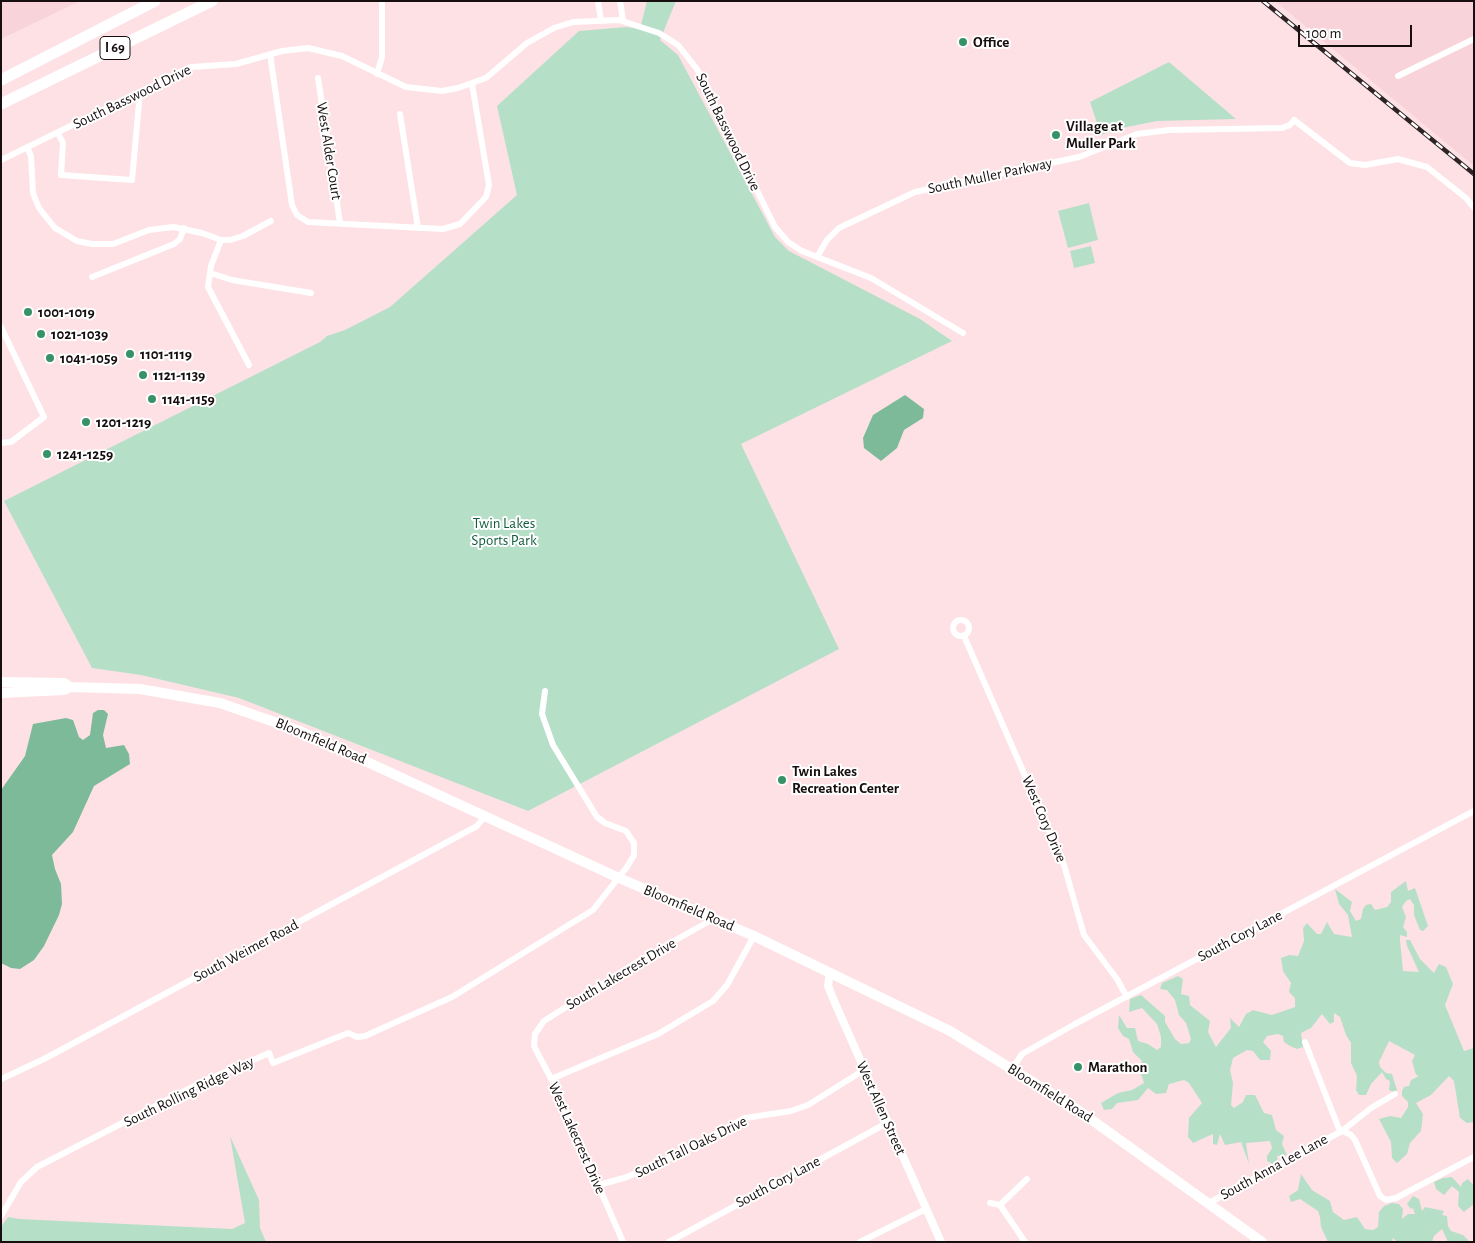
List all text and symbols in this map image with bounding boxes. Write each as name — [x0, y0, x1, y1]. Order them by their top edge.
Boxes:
scale bar — [1300, 15, 1414, 47]
text: 100 m — [1306, 26, 1341, 41]
place label: Office — [973, 33, 1009, 51]
road number: I 69 — [100, 36, 130, 59]
marker: Office — [957, 36, 969, 48]
street label: South Basswood Drive — [70, 61, 194, 133]
street label: South Basswood Drive — [692, 70, 764, 194]
street label: West Alder Court — [312, 101, 346, 201]
place label: Village at Muller Park — [1066, 117, 1136, 152]
marker: Village at Muller Park — [1050, 129, 1062, 141]
street label: South Muller Parkway — [926, 154, 1054, 198]
place label: 1001-1019 — [38, 303, 95, 321]
marker: 1001-1019 — [22, 306, 34, 318]
place label: 1021-1039 — [51, 325, 108, 343]
marker: 1021-1039 — [35, 328, 47, 340]
place label: 1101-1119 — [140, 345, 192, 363]
marker: 1101-1119 — [124, 348, 136, 360]
place label: 1041-1059 — [60, 349, 118, 367]
marker: 1041-1059 — [44, 352, 56, 364]
place label: 1121-1139 — [153, 366, 205, 384]
marker: 1121-1139 — [137, 369, 149, 381]
place label: 1141-1159 — [162, 390, 215, 408]
marker: 1141-1159 — [146, 393, 158, 405]
place label: 1201-1219 — [96, 413, 151, 431]
marker: 1201-1219 — [80, 416, 92, 428]
place label: 1241-1259 — [57, 445, 113, 463]
marker: 1241-1259 — [41, 448, 53, 460]
park label: Twin Lakes Sports Park — [471, 514, 537, 549]
street label: Bloomfield Road — [273, 714, 369, 768]
place label: Twin Lakes Recreation Center — [792, 762, 899, 797]
street label: West Cory Drive — [1018, 773, 1070, 865]
marker: Twin Lakes Recreation Center — [776, 774, 788, 786]
street label: Bloomfield Road — [641, 881, 737, 935]
street label: South Cory Lane — [1195, 906, 1285, 966]
street label: South Weimer Road — [190, 916, 302, 986]
street label: South Lakecrest Drive — [563, 934, 679, 1014]
street label: South Rolling Ridge Way — [121, 1053, 257, 1131]
street label: West Allen Street — [852, 1058, 910, 1158]
place label: Marathon — [1088, 1058, 1148, 1076]
street label: Bloomfield Road — [1004, 1060, 1096, 1126]
marker: Marathon — [1072, 1061, 1084, 1073]
street label: West Lakecrest Drive — [544, 1079, 610, 1197]
street label: South Tall Oaks Drive — [632, 1112, 750, 1182]
street label: South Anna Lee Lane — [1217, 1130, 1331, 1204]
street label: South Cory Lane — [733, 1152, 823, 1212]

